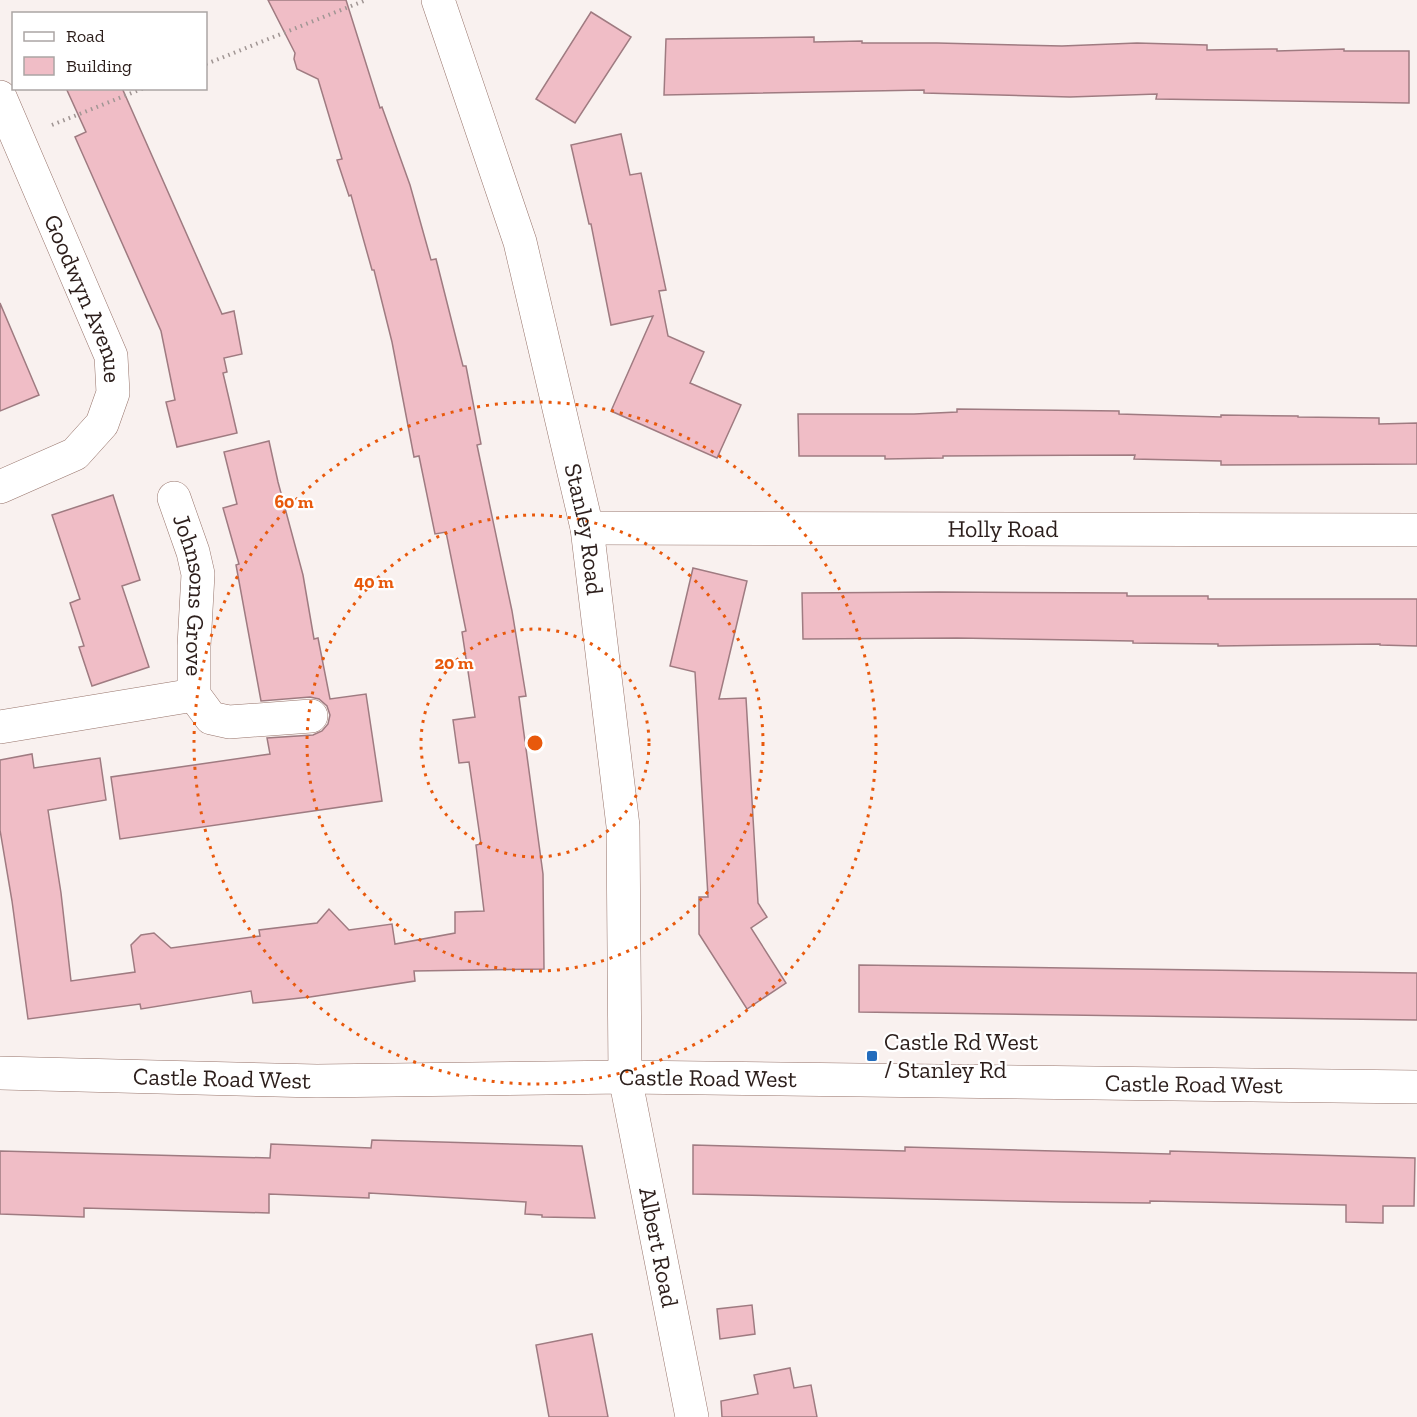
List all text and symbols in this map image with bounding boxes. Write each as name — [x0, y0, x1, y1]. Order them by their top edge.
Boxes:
legend — [12, 12, 207, 90]
text: Road — [66, 25, 105, 47]
text: Building — [66, 55, 132, 77]
street label: Goodwyn Avenue — [38, 210, 127, 384]
street label: Stanley Road — [558, 461, 610, 596]
text: 60 m — [274, 491, 314, 513]
street label: Johnsons Grove — [167, 510, 213, 676]
street label: Holly Road — [947, 514, 1059, 543]
text: 40 m — [354, 571, 394, 593]
text: 20 m — [434, 652, 474, 674]
centre of rings — [525, 733, 545, 753]
place label: Castle Rd West / Stanley Rd — [884, 1027, 1038, 1084]
marker: Castle Rd West / Stanley Rd — [865, 1049, 879, 1063]
street label: Castle Road West — [133, 1061, 311, 1095]
street label: Castle Road West — [619, 1062, 797, 1093]
street label: Castle Road West — [1105, 1068, 1283, 1099]
street label: Albert Road — [633, 1184, 685, 1310]

